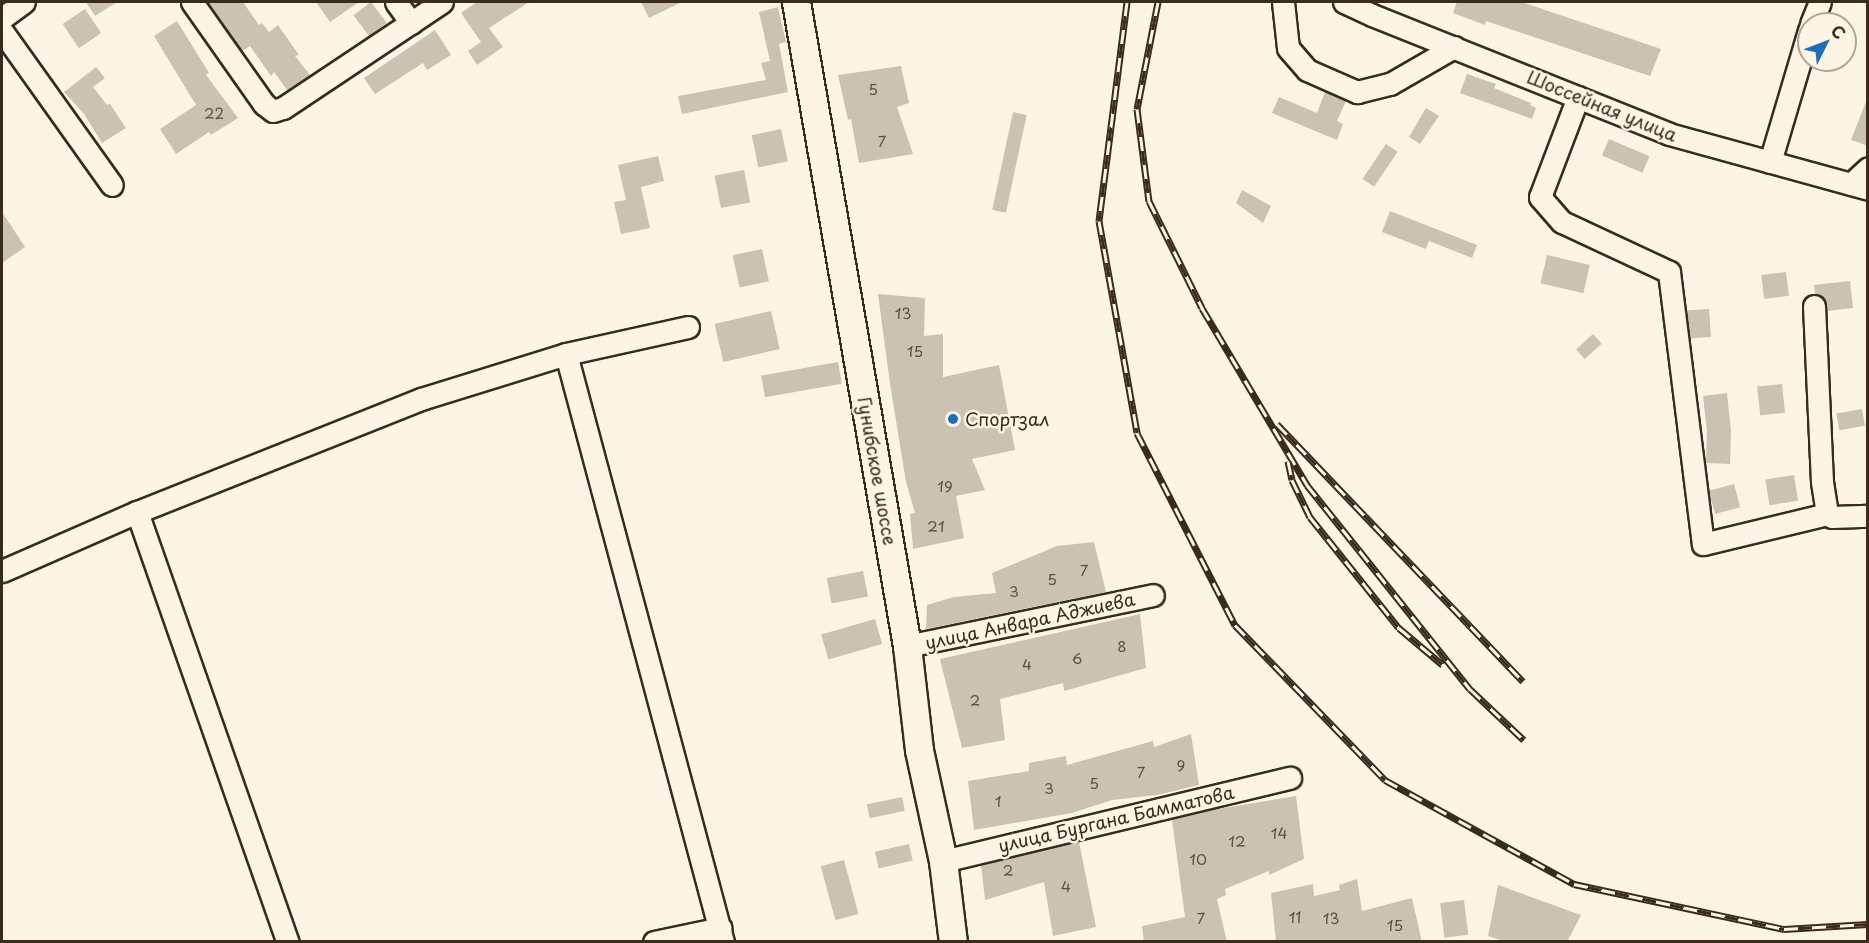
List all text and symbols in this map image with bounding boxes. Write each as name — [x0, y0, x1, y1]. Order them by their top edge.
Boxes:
north arrow — [1797, 12, 1857, 72]
text: С — [1826, 19, 1852, 44]
street label: Шоссейная улица — [1524, 66, 1680, 146]
house number: 5 — [868, 80, 878, 98]
house number: 22 — [204, 104, 224, 122]
house number: 7 — [878, 132, 886, 150]
house number: 13 — [895, 304, 911, 322]
house number: 15 — [907, 342, 923, 360]
street label: Гунибское шоссе — [853, 395, 901, 547]
place label: Спортзал — [965, 408, 1049, 430]
marker: Спортзал — [946, 412, 960, 426]
house number: 19 — [937, 477, 953, 495]
house number: 21 — [927, 517, 945, 535]
house number: 7 — [1080, 561, 1088, 579]
house number: 5 — [1047, 570, 1057, 588]
house number: 3 — [1009, 582, 1019, 600]
street label: улица Анвара Аджиева — [923, 588, 1137, 654]
house number: 8 — [1117, 637, 1127, 655]
house number: 6 — [1072, 649, 1082, 667]
house number: 4 — [1022, 655, 1032, 673]
house number: 2 — [970, 691, 980, 709]
house number: 9 — [1177, 756, 1185, 774]
house number: 7 — [1137, 763, 1145, 781]
house number: 5 — [1089, 774, 1099, 792]
house number: 3 — [1044, 779, 1054, 797]
street label: улица Бургана Бамматова — [996, 781, 1236, 857]
house number: 1 — [995, 792, 1001, 810]
house number: 14 — [1271, 824, 1287, 842]
house number: 12 — [1228, 832, 1246, 850]
house number: 10 — [1189, 850, 1207, 868]
house number: 2 — [1003, 861, 1013, 879]
house number: 4 — [1061, 877, 1071, 895]
house number: 11 — [1289, 908, 1301, 926]
house number: 7 — [1197, 909, 1205, 927]
house number: 13 — [1323, 909, 1339, 927]
house number: 15 — [1387, 916, 1403, 934]

